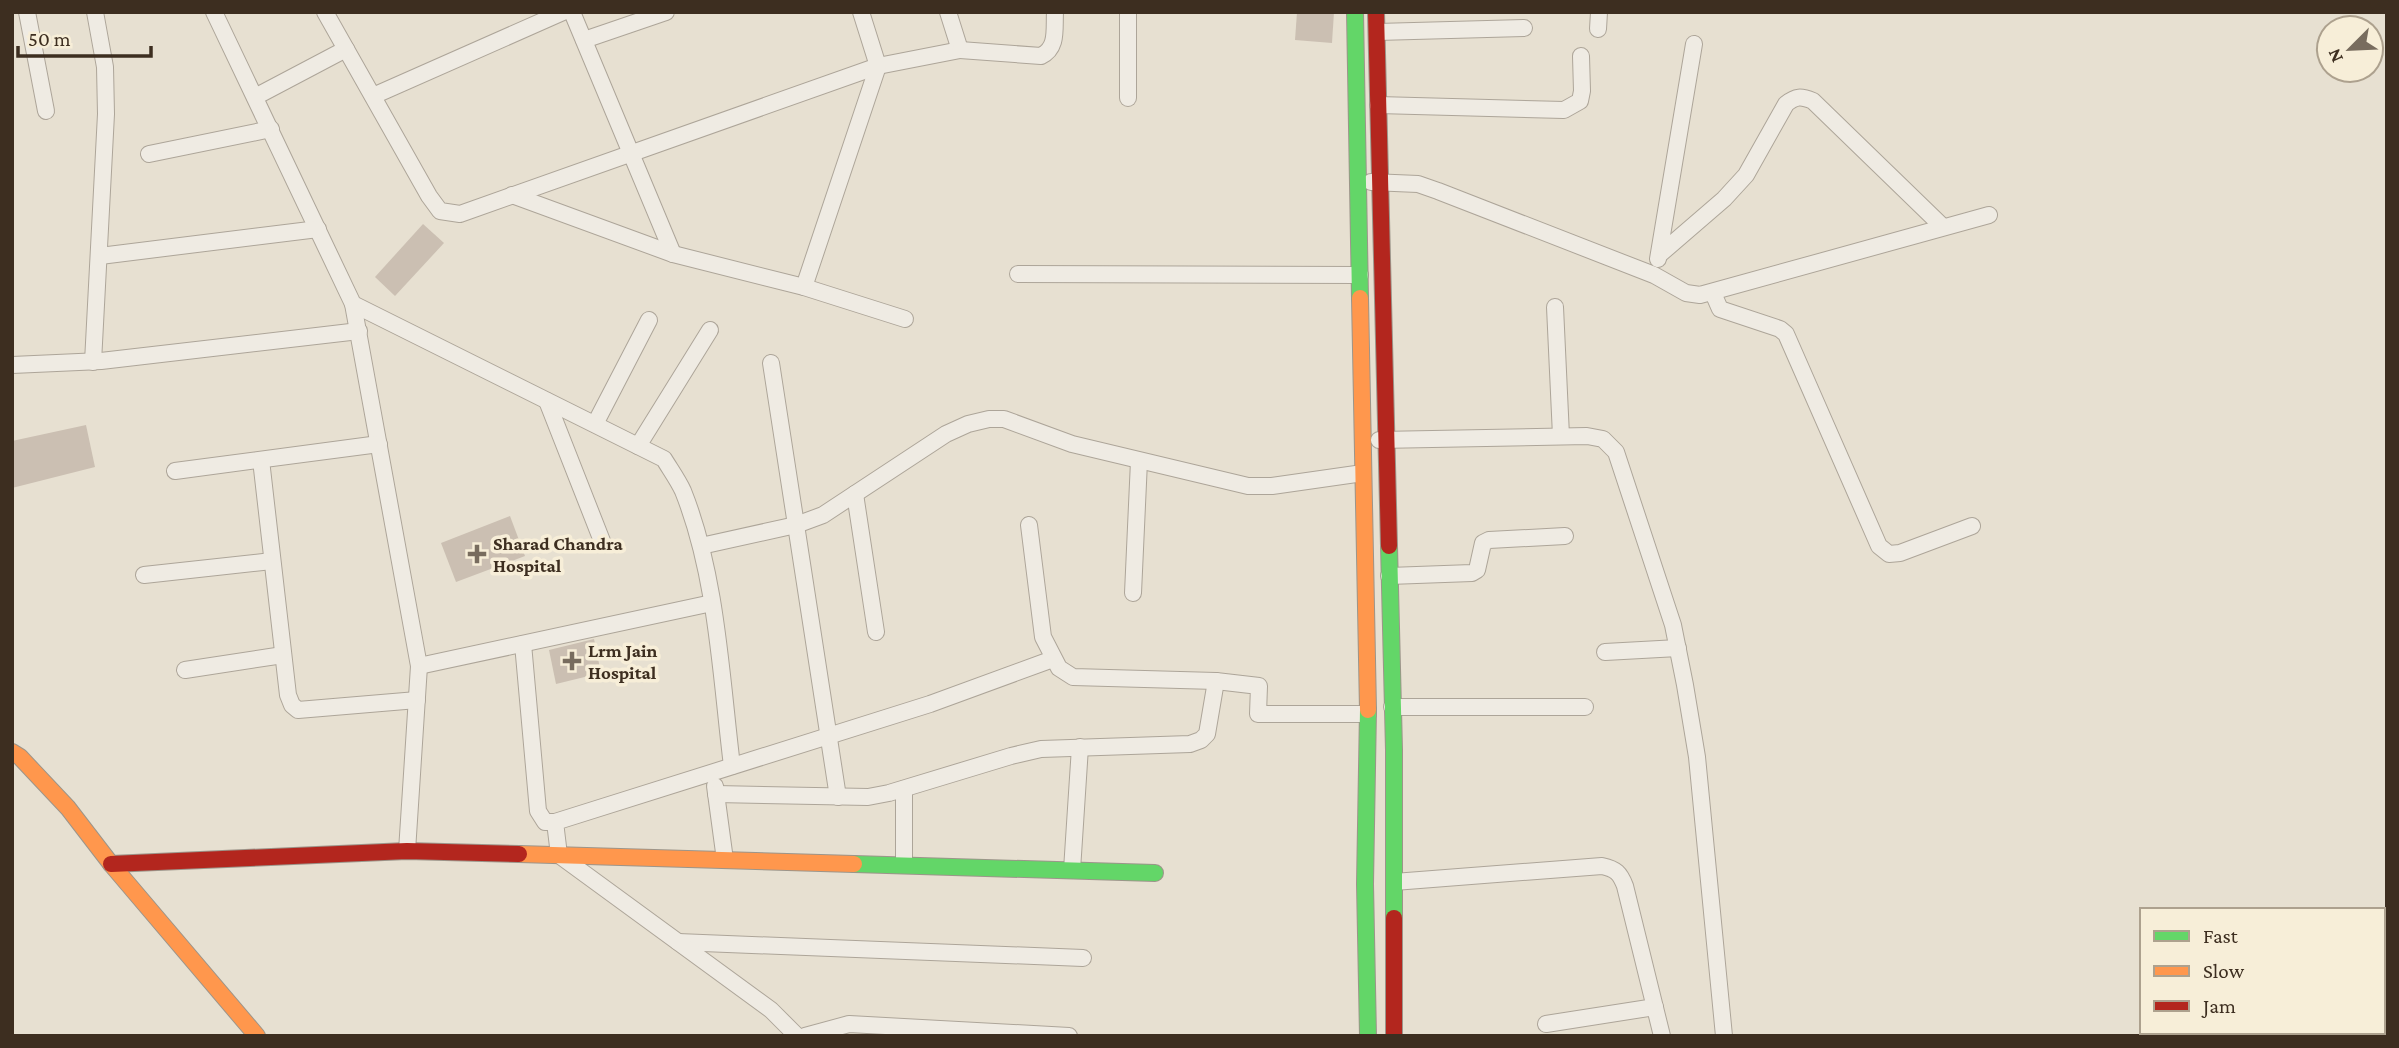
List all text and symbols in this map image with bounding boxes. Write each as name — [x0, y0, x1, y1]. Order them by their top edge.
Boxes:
scale bar — [18, 14, 150, 58]
north arrow — [2315, 14, 2385, 84]
text: 50 m — [28, 27, 71, 51]
text: N — [2323, 45, 2347, 66]
place label: Sharad Chandra Hospital — [493, 533, 623, 576]
marker: Sharad Chandra Hospital — [467, 544, 487, 564]
place label: Lrm Jain Hospital — [588, 640, 658, 683]
marker: Lrm Jain Hospital — [562, 651, 582, 671]
legend — [2140, 908, 2385, 1034]
text: Fast — [2203, 924, 2239, 948]
text: Slow — [2203, 959, 2245, 983]
text: Jam — [2201, 994, 2236, 1018]

